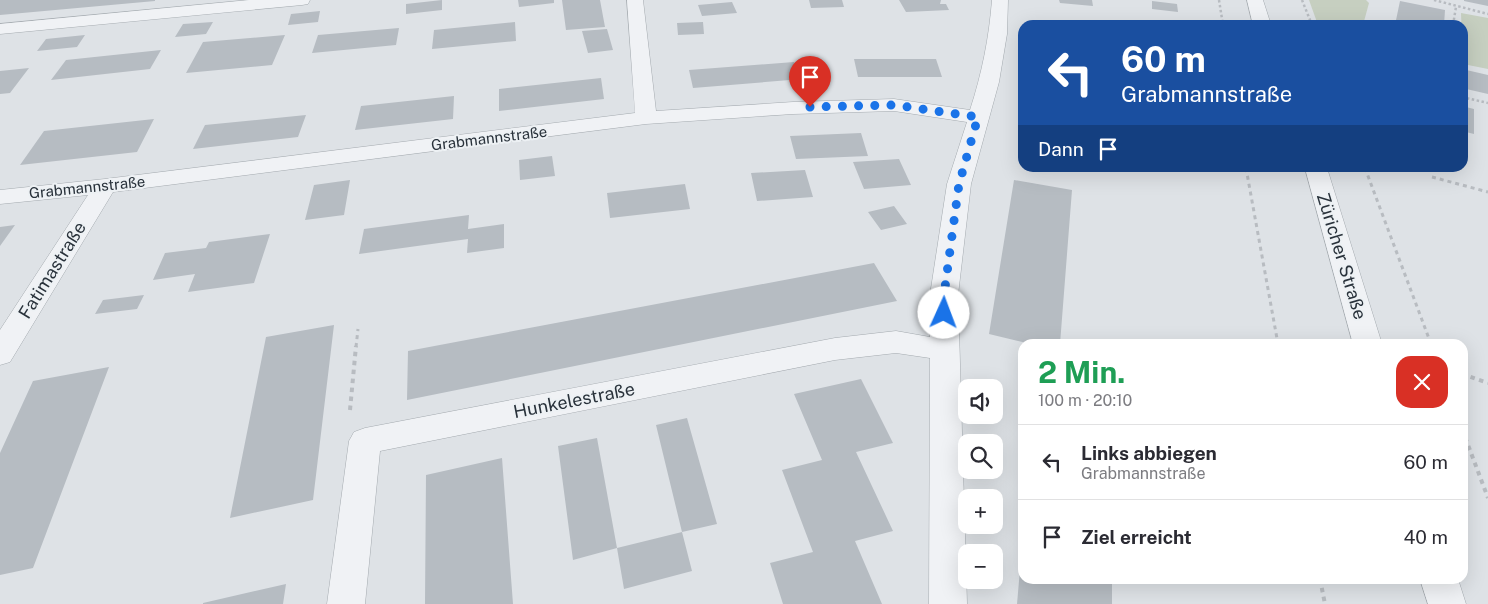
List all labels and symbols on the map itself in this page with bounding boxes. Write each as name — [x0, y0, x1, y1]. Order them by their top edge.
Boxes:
pin — [789, 56, 831, 107]
street label: Grabmannstraße — [430, 122, 548, 154]
street label: Grabmannstraße — [28, 172, 146, 202]
street label: Züricher Straße — [1313, 190, 1371, 322]
street label: Fatimastraße — [14, 218, 90, 322]
position arrow — [917, 286, 969, 338]
street label: Hunkelestraße — [512, 378, 636, 422]

